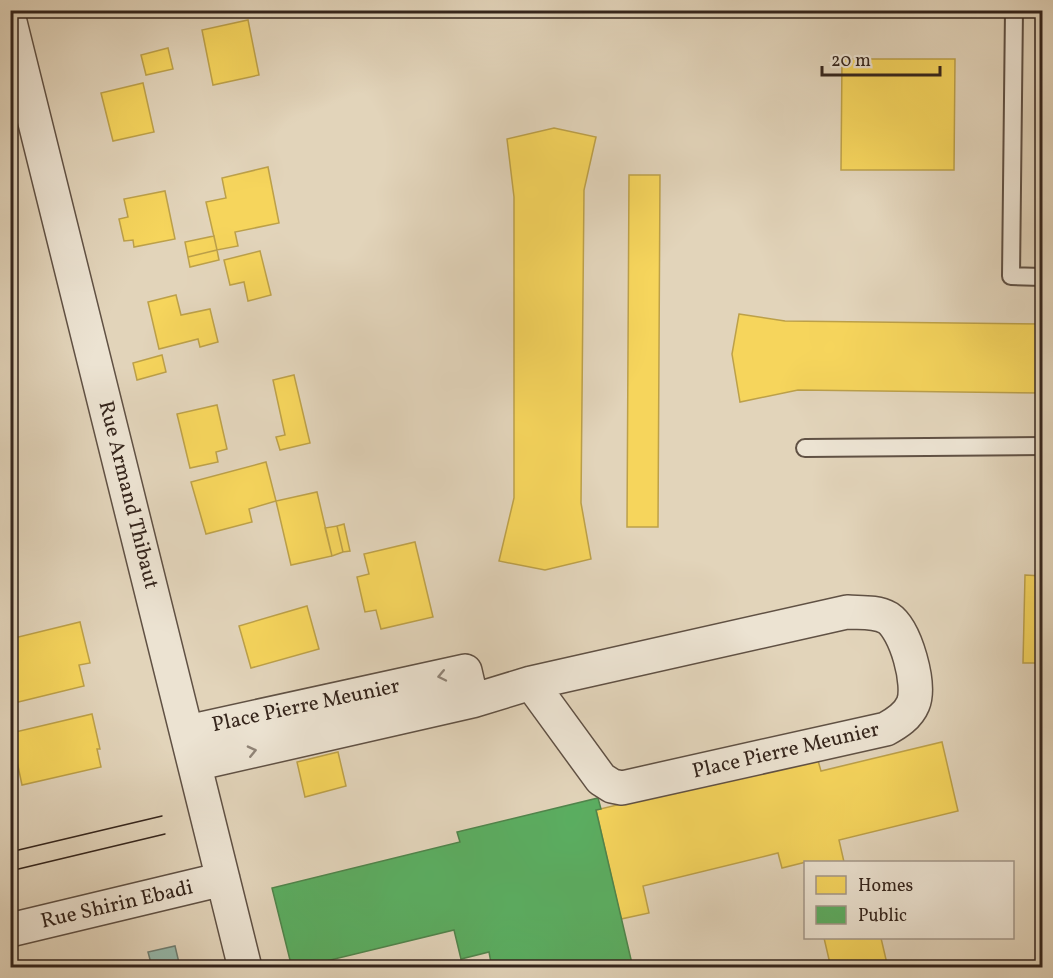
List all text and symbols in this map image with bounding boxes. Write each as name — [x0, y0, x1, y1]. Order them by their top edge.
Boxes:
scale bar — [822, 39, 940, 77]
text: 20 m — [831, 49, 871, 74]
street label: Rue Armand Thibaut — [91, 398, 165, 592]
one-way arrow — [437, 669, 447, 682]
street label: Place Pierre Meunier — [209, 672, 403, 740]
street label: Place Pierre Meunier — [690, 715, 883, 787]
one-way arrow — [247, 745, 257, 758]
legend — [804, 861, 1014, 939]
street label: Rue Shirin Ebadi — [38, 873, 196, 937]
text: Homes — [858, 874, 913, 899]
text: Public — [858, 904, 907, 929]

